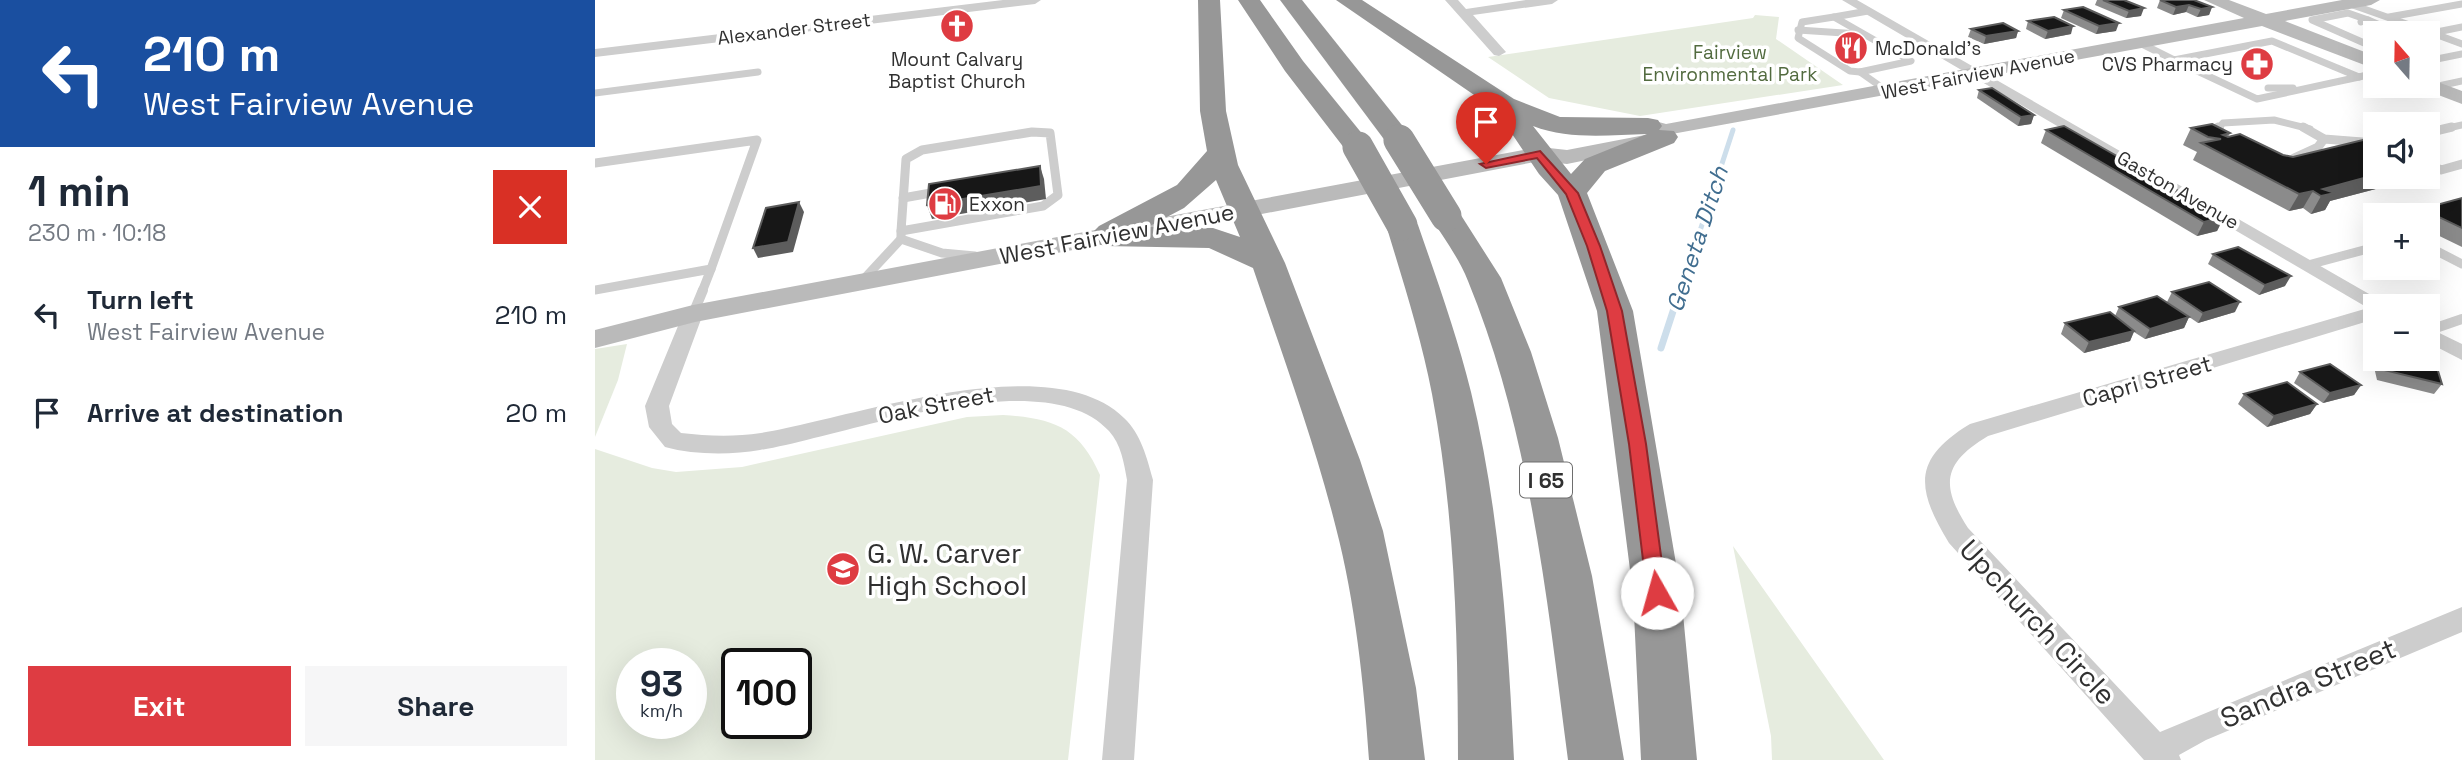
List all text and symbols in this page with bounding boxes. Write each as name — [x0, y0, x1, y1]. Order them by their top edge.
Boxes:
street label: Alexander Street — [716, 7, 872, 51]
church icon: Mount Calvary Baptist Church — [938, 7, 976, 45]
north arrow — [2363, 21, 2439, 98]
map controls — [2363, 21, 2440, 371]
text: 210 m — [143, 23, 280, 85]
icon: left — [28, 28, 119, 119]
restaurant icon: McDonald's — [1832, 29, 1870, 67]
place label: McDonald's — [1875, 36, 1981, 61]
park label: Fairview Environmental Park — [1643, 40, 1817, 87]
street label: West Fairview Avenue — [1879, 43, 2077, 105]
pharmacy icon: CVS Pharmacy — [2238, 45, 2276, 83]
place label: Mount Calvary Baptist Church — [888, 47, 1026, 94]
place label: CVS Pharmacy — [2102, 52, 2233, 77]
text: West Fairview Avenue — [143, 84, 474, 124]
pin — [1456, 92, 1516, 164]
icon: arrive — [1467, 103, 1505, 141]
button: sound — [2363, 112, 2440, 189]
street label: Gaston Avenue — [2113, 145, 2243, 235]
water label: Geneta Ditch — [1659, 161, 1735, 316]
text: 1 min — [28, 165, 131, 218]
button: close — [493, 170, 567, 244]
fuel station icon: Exxon — [926, 185, 964, 223]
place label: Exxon — [969, 192, 1025, 217]
street label: West Fairview Avenue — [997, 197, 1237, 271]
button: + — [2363, 203, 2440, 280]
text: 230 m · 10:18 — [28, 218, 166, 248]
text: Turn left — [87, 283, 194, 317]
button: − — [2363, 294, 2440, 371]
icon: left — [28, 296, 66, 334]
text: 210 m — [495, 298, 567, 332]
text: West Fairview Avenue — [87, 317, 325, 347]
street label: Capri Street — [2079, 348, 2215, 414]
street label: Oak Street — [876, 379, 996, 431]
icon: arrive — [28, 394, 66, 432]
text: Arrive at destination — [87, 396, 344, 430]
text: 20 m — [506, 396, 567, 430]
road number: I 65 — [1520, 462, 1572, 498]
street label: Upchurch Circle — [1952, 532, 2124, 712]
place label: G. W. Carver High School — [867, 535, 1027, 603]
school or university icon: G. W. Carver High School — [824, 550, 862, 588]
position arrow — [1620, 556, 1694, 630]
street label: Sandra Street — [2215, 630, 2401, 736]
speed limit sign: 100 — [721, 648, 812, 739]
text: 93 — [640, 662, 683, 706]
button: Exit — [28, 666, 291, 746]
button: Share — [305, 666, 567, 746]
text: km/h — [640, 699, 683, 722]

